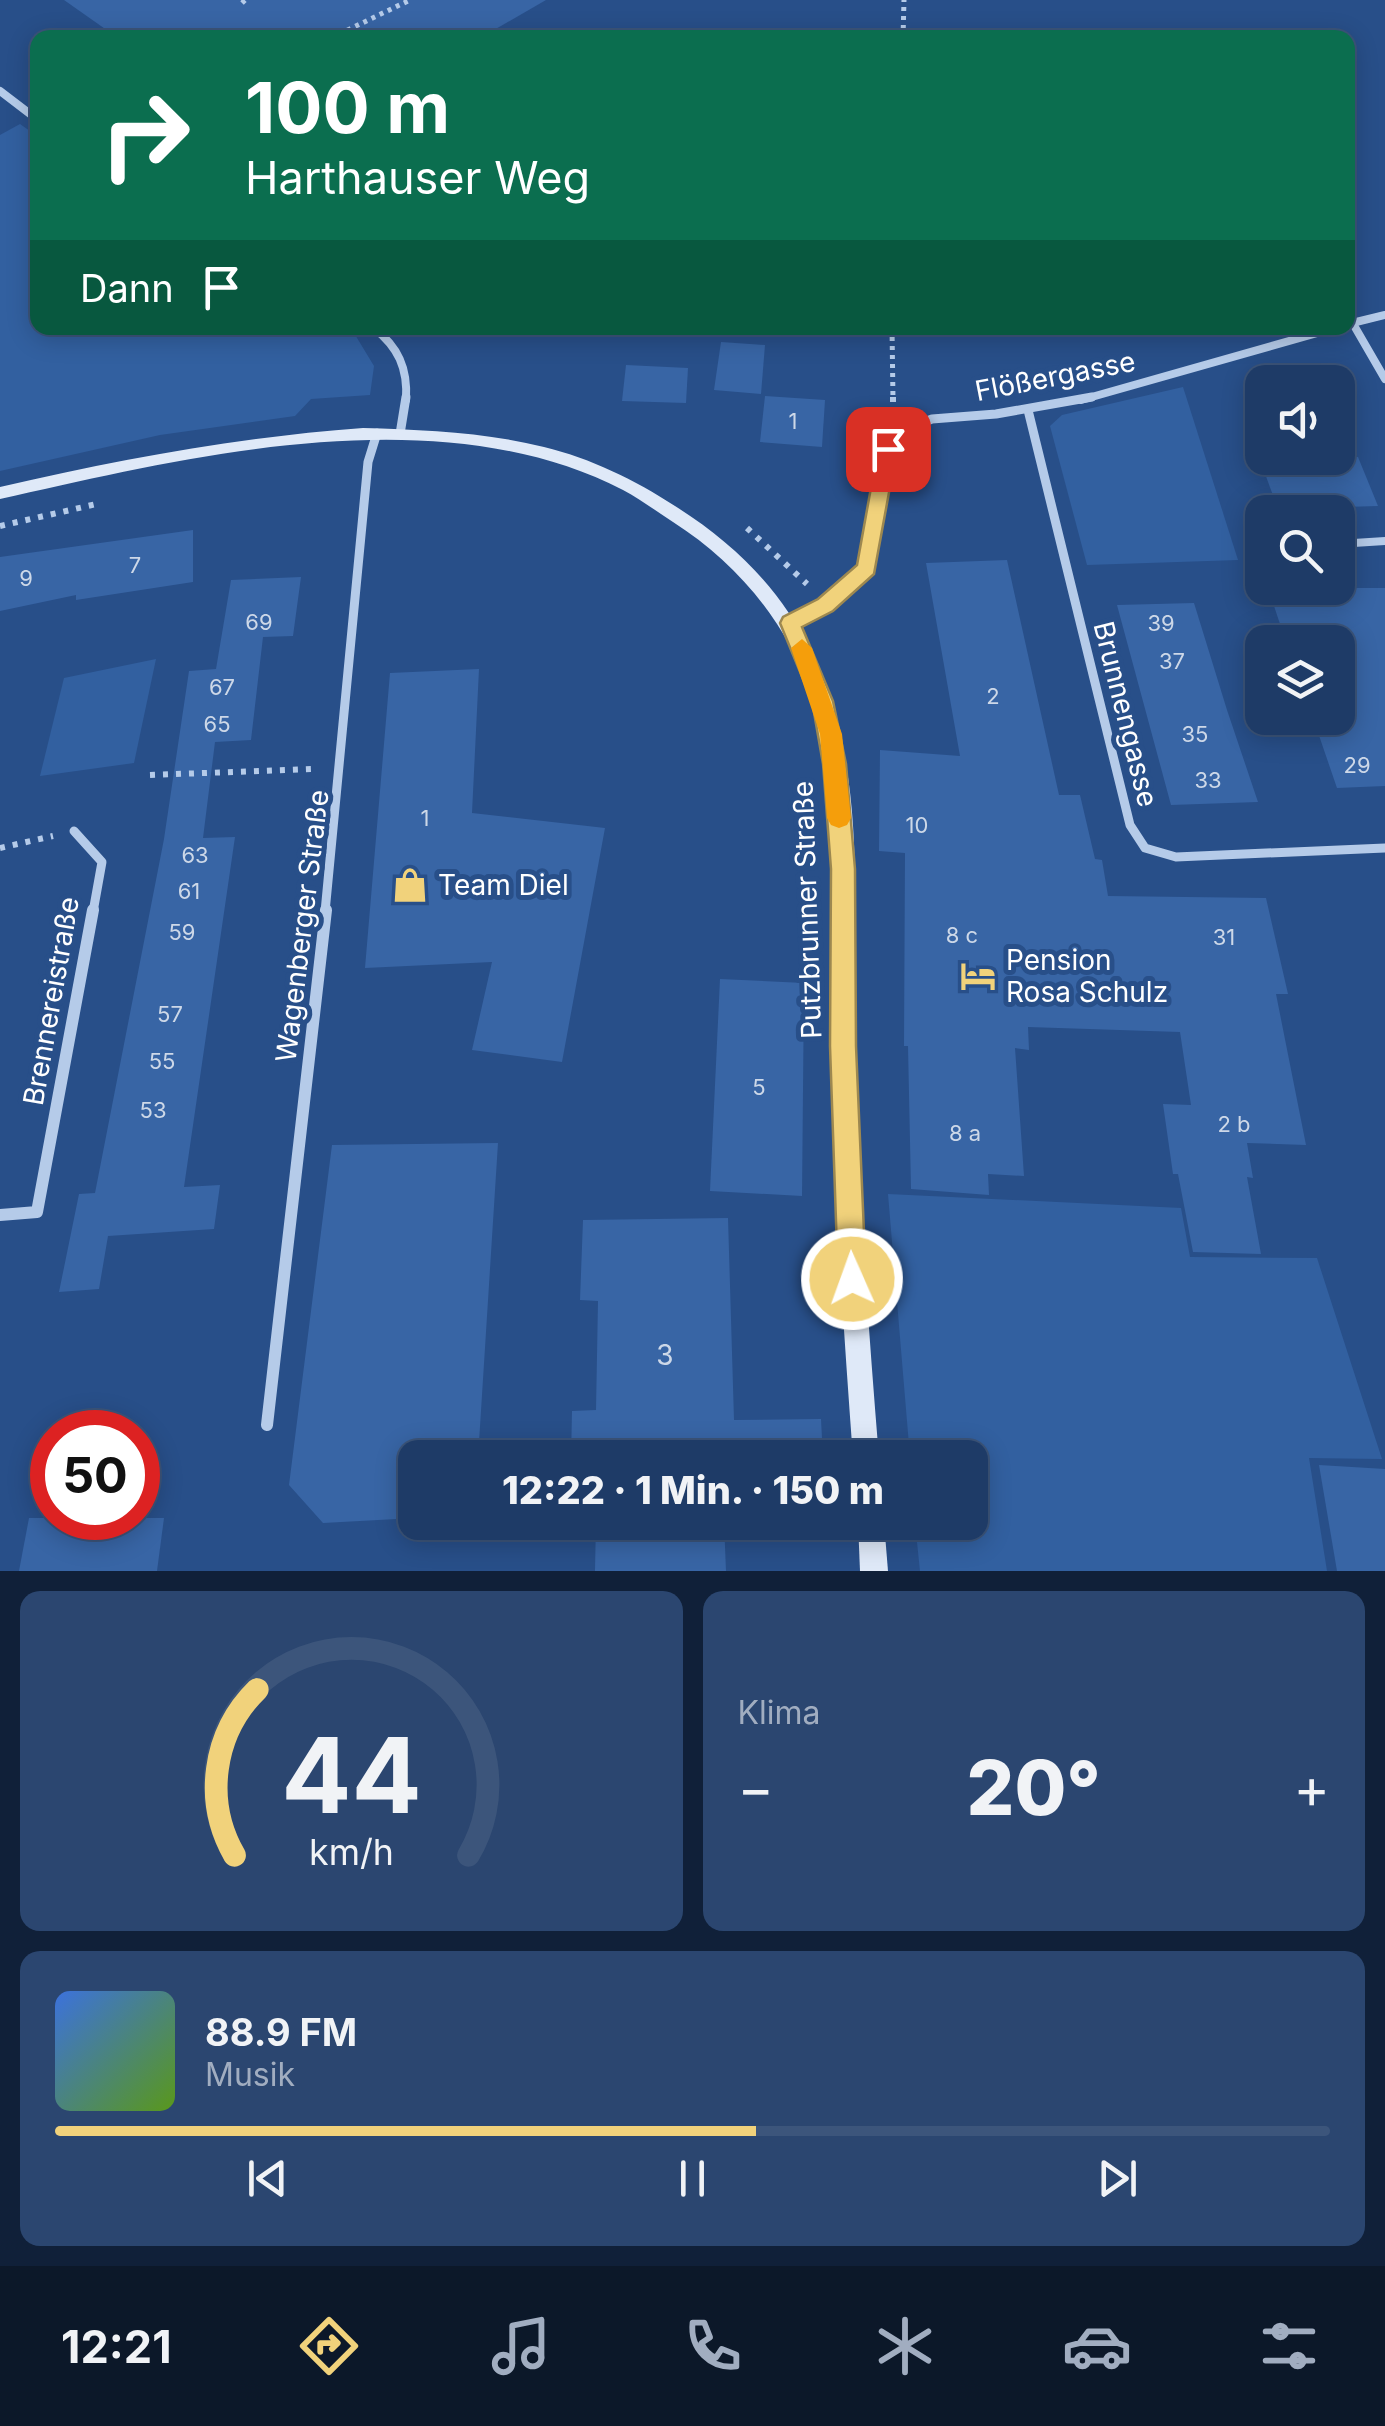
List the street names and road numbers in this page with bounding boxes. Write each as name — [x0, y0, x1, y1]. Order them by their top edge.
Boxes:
street label: Flößergasse — [972, 344, 1138, 408]
street label: Brunnengasse — [1087, 618, 1165, 810]
street label: Putzbrunner Straße — [786, 780, 828, 1040]
street label: Wagenberger Straße — [268, 788, 336, 1064]
street label: Brennereistraße — [16, 894, 86, 1108]

